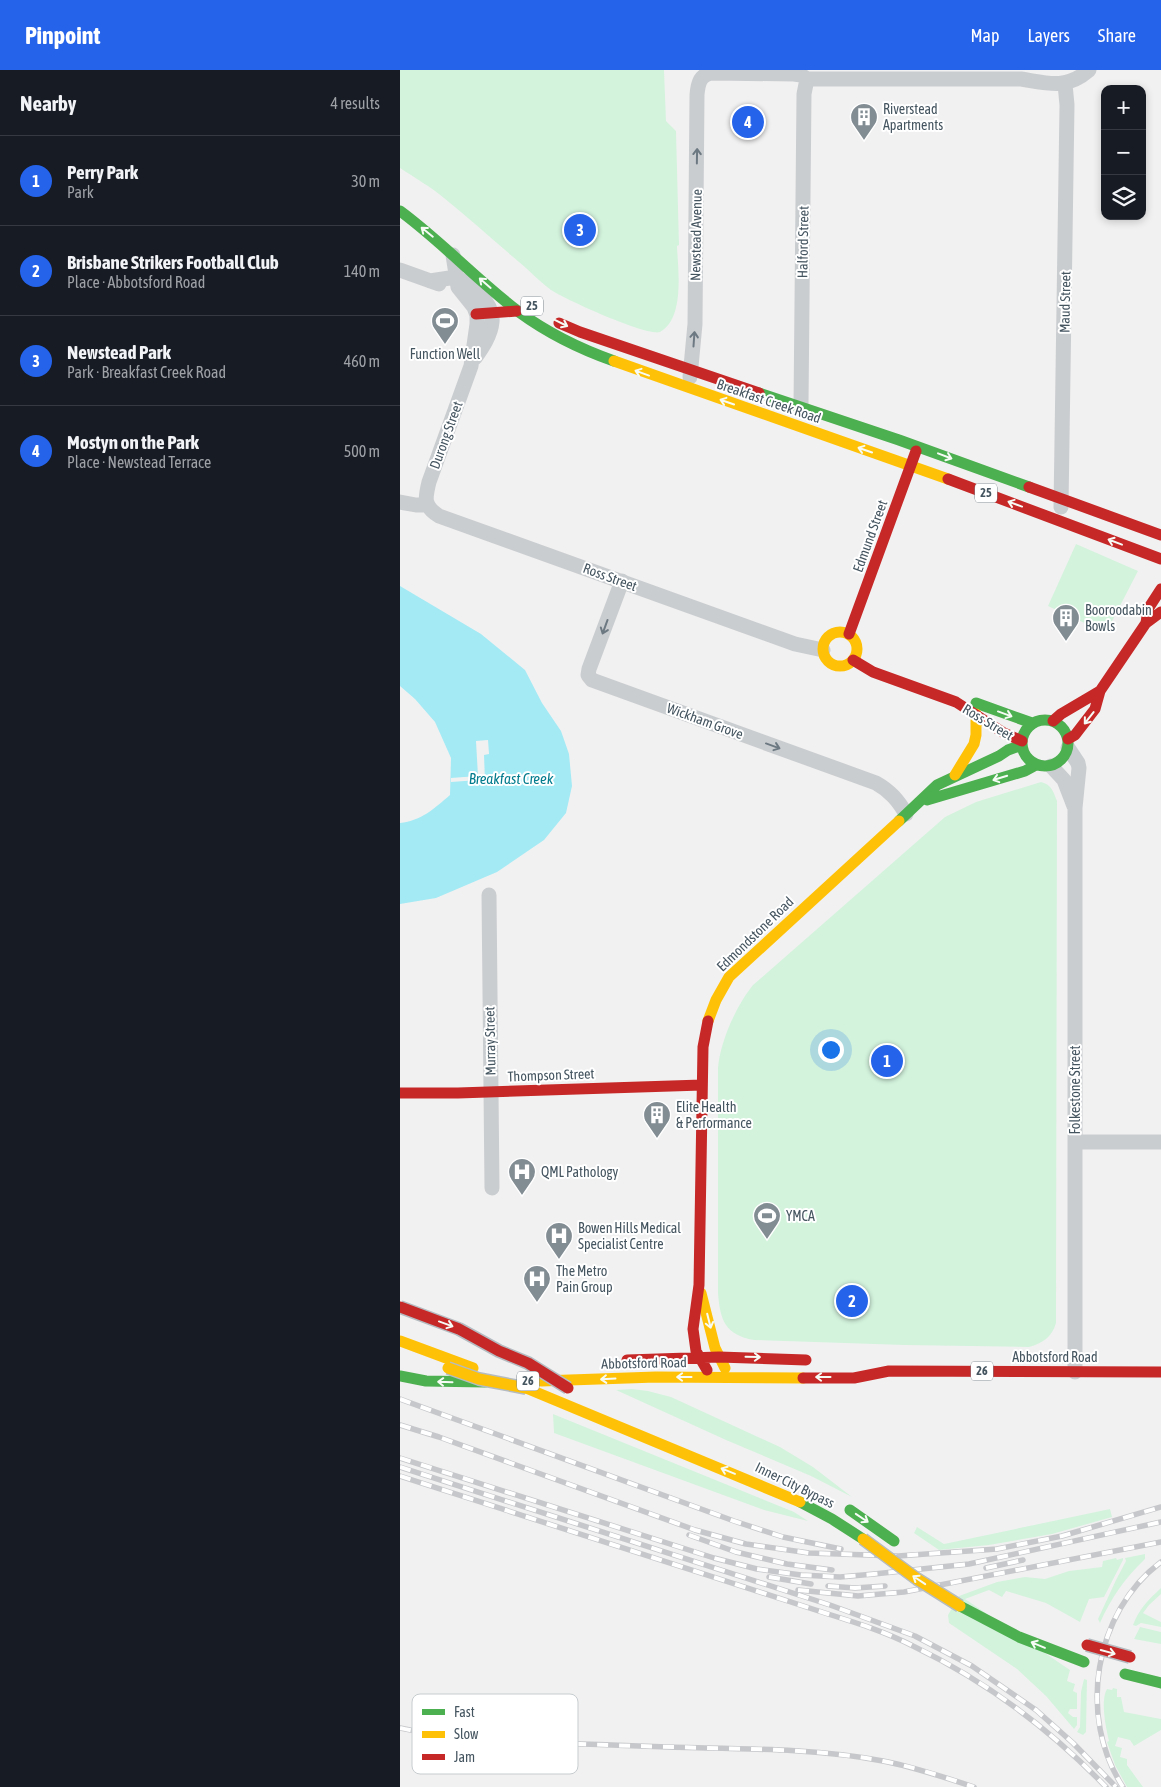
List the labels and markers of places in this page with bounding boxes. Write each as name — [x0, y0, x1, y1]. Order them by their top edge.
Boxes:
place label: Riverstead Apartments — [883, 101, 943, 133]
building icon: Riverstead Apartments — [849, 102, 879, 141]
pin: 4 — [732, 103, 764, 141]
pin: 3 — [564, 211, 596, 249]
sports icon: Function Well — [430, 306, 460, 345]
place label: Function Well — [410, 346, 480, 362]
place label: Booroodabin Bowls — [1085, 602, 1152, 634]
building icon: Booroodabin Bowls — [1051, 603, 1081, 642]
pin: 1 — [871, 1042, 903, 1080]
place label: Elite Health & Performance — [676, 1099, 752, 1131]
building icon: Elite Health & Performance — [642, 1100, 672, 1139]
hospital icon: QML Pathology — [507, 1157, 537, 1196]
place label: QML Pathology — [541, 1164, 619, 1180]
sports icon: YMCA — [752, 1201, 782, 1240]
place label: YMCA — [786, 1208, 815, 1224]
place label: Bowen Hills Medical Specialist Centre — [578, 1220, 681, 1252]
hospital icon: Bowen Hills Medical Specialist Centre — [544, 1221, 574, 1260]
place label: The Metro Pain Group — [556, 1263, 613, 1295]
hospital icon: The Metro Pain Group — [522, 1264, 552, 1303]
pin: 2 — [836, 1282, 868, 1320]

